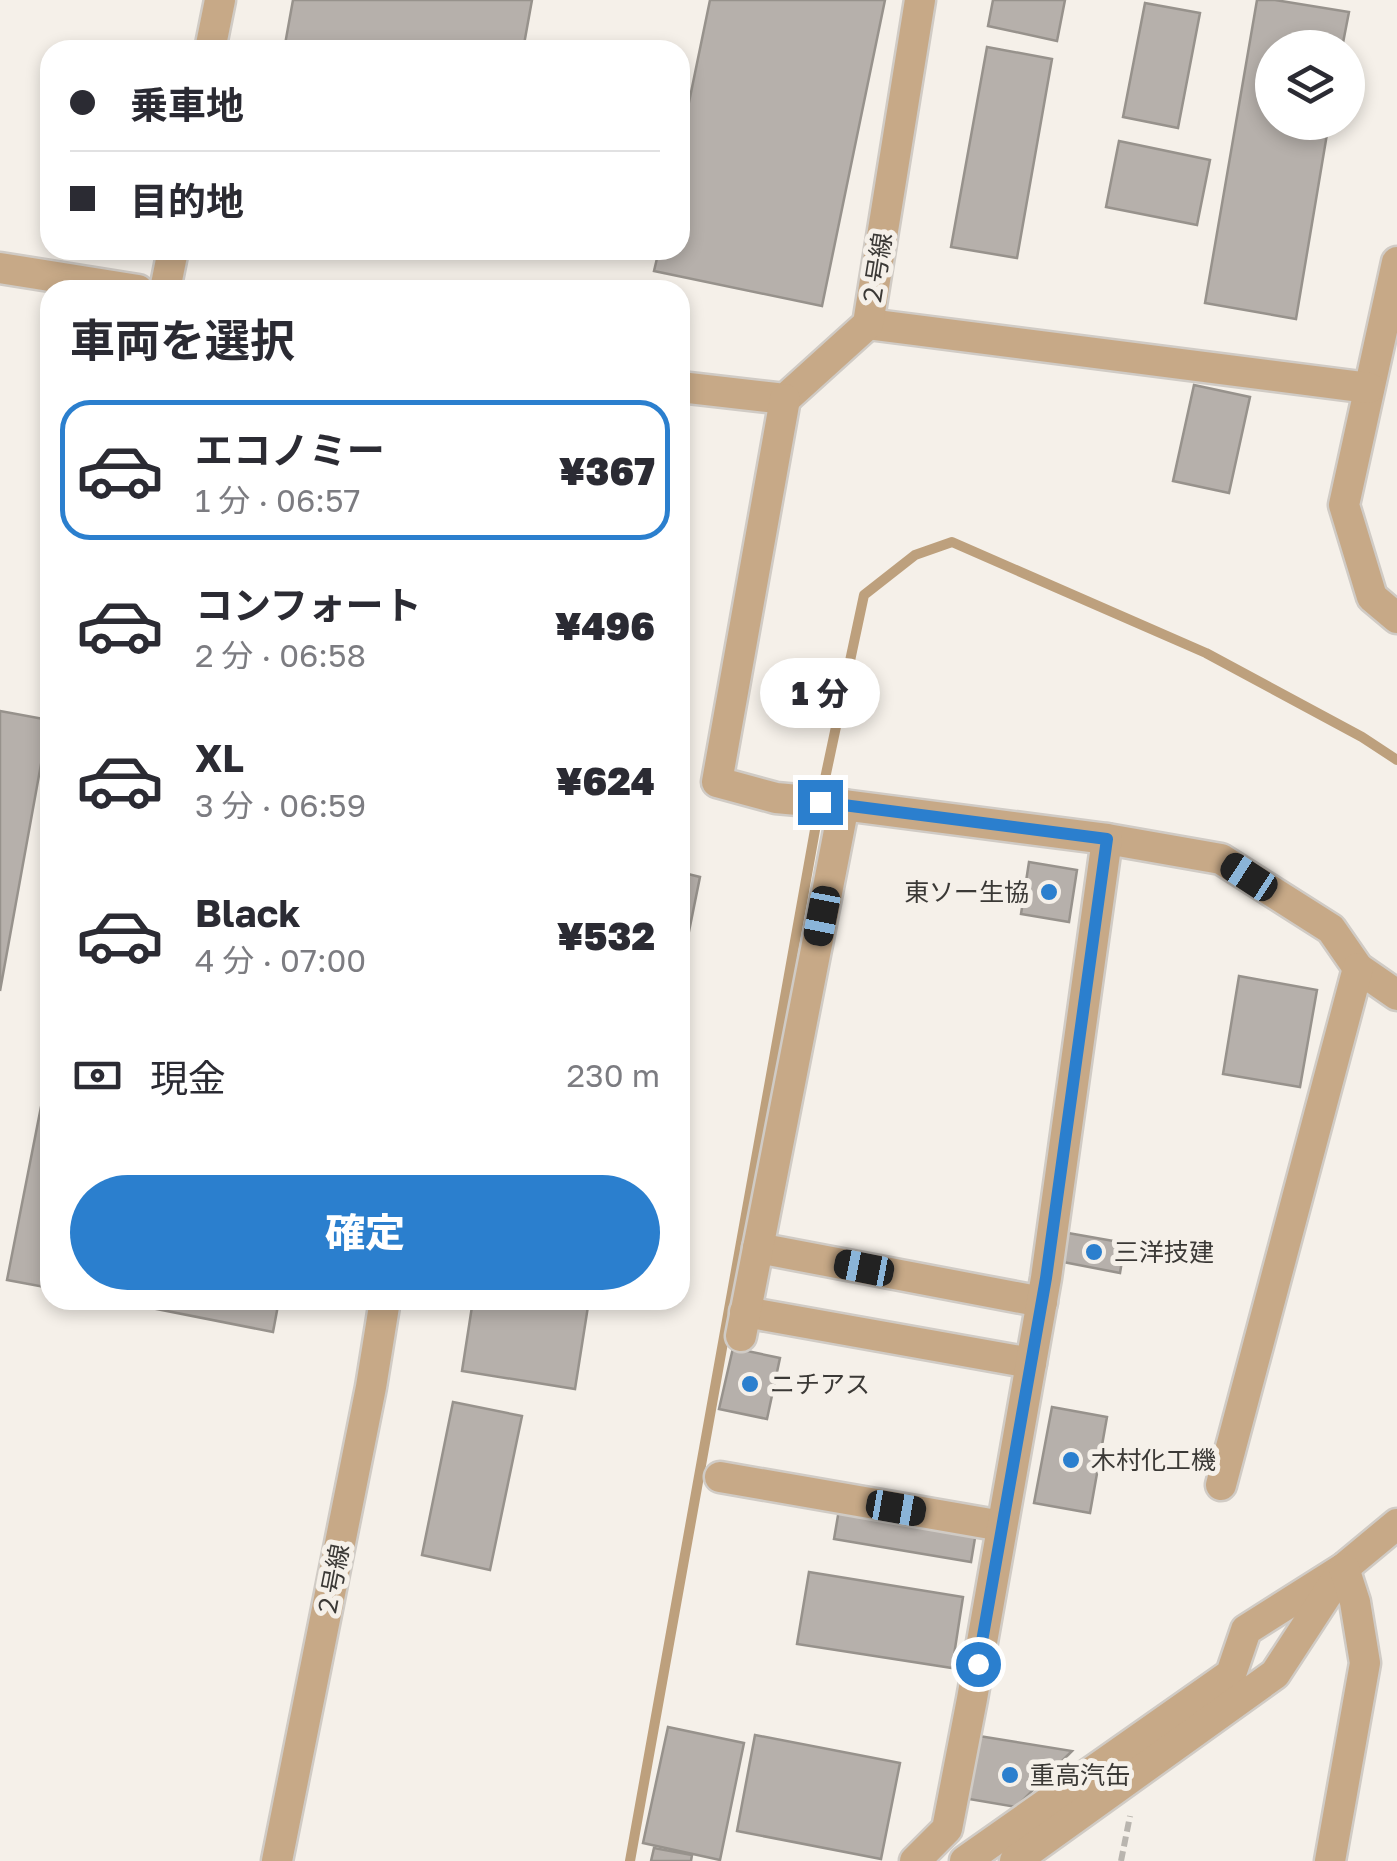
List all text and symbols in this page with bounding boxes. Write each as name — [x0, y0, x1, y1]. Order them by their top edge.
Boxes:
map controls — [1255, 30, 1365, 140]
button: layers — [1255, 30, 1365, 140]
text: 乗車地 — [130, 82, 244, 127]
text: 目的地 — [130, 178, 244, 223]
street label: ２号線 — [855, 230, 898, 309]
text: 車両を選択 — [70, 313, 295, 367]
icon: car — [75, 425, 165, 515]
text: エコノミー — [195, 427, 385, 472]
text: ¥367 — [559, 448, 655, 493]
text: 1 分 · 06:57 — [195, 481, 360, 519]
icon: car — [75, 580, 165, 670]
text: コンフォート — [195, 582, 422, 627]
text: ¥496 — [555, 603, 655, 648]
text: 2 分 · 06:58 — [195, 636, 366, 674]
callout: 1 分 — [760, 657, 880, 727]
text: 1 分 — [792, 674, 848, 712]
icon: car — [75, 735, 165, 825]
text: XL — [195, 735, 244, 780]
text: ¥624 — [556, 758, 655, 803]
route end — [798, 780, 843, 825]
text: 3 分 · 06:59 — [195, 786, 366, 824]
car — [1216, 848, 1282, 906]
place label: 東ソー生協 — [904, 876, 1029, 907]
marker: 東ソー生協 — [1038, 881, 1060, 903]
car — [802, 884, 842, 948]
icon: car — [75, 890, 165, 980]
text: Black — [195, 890, 300, 935]
text: ¥532 — [557, 913, 655, 958]
text: 4 分 · 07:00 — [195, 941, 366, 979]
icon: cash — [70, 1048, 125, 1103]
text: 現金 — [150, 1055, 226, 1100]
text: 230 m — [567, 1056, 660, 1094]
button: 確定 — [70, 1175, 660, 1290]
place label: 三洋技建 — [1114, 1236, 1214, 1267]
marker: 三洋技建 — [1083, 1241, 1105, 1263]
car — [832, 1248, 896, 1288]
place label: ニチアス — [770, 1368, 870, 1399]
marker: ニチアス — [739, 1373, 761, 1395]
place label: 木村化工機 — [1091, 1444, 1216, 1475]
marker: 木村化工機 — [1060, 1449, 1082, 1471]
car — [864, 1488, 928, 1528]
street label: ２号線 — [310, 1541, 355, 1621]
route start — [956, 1642, 1001, 1687]
place label: 重高汽缶 — [1030, 1759, 1130, 1790]
marker: 重高汽缶 — [999, 1764, 1021, 1786]

